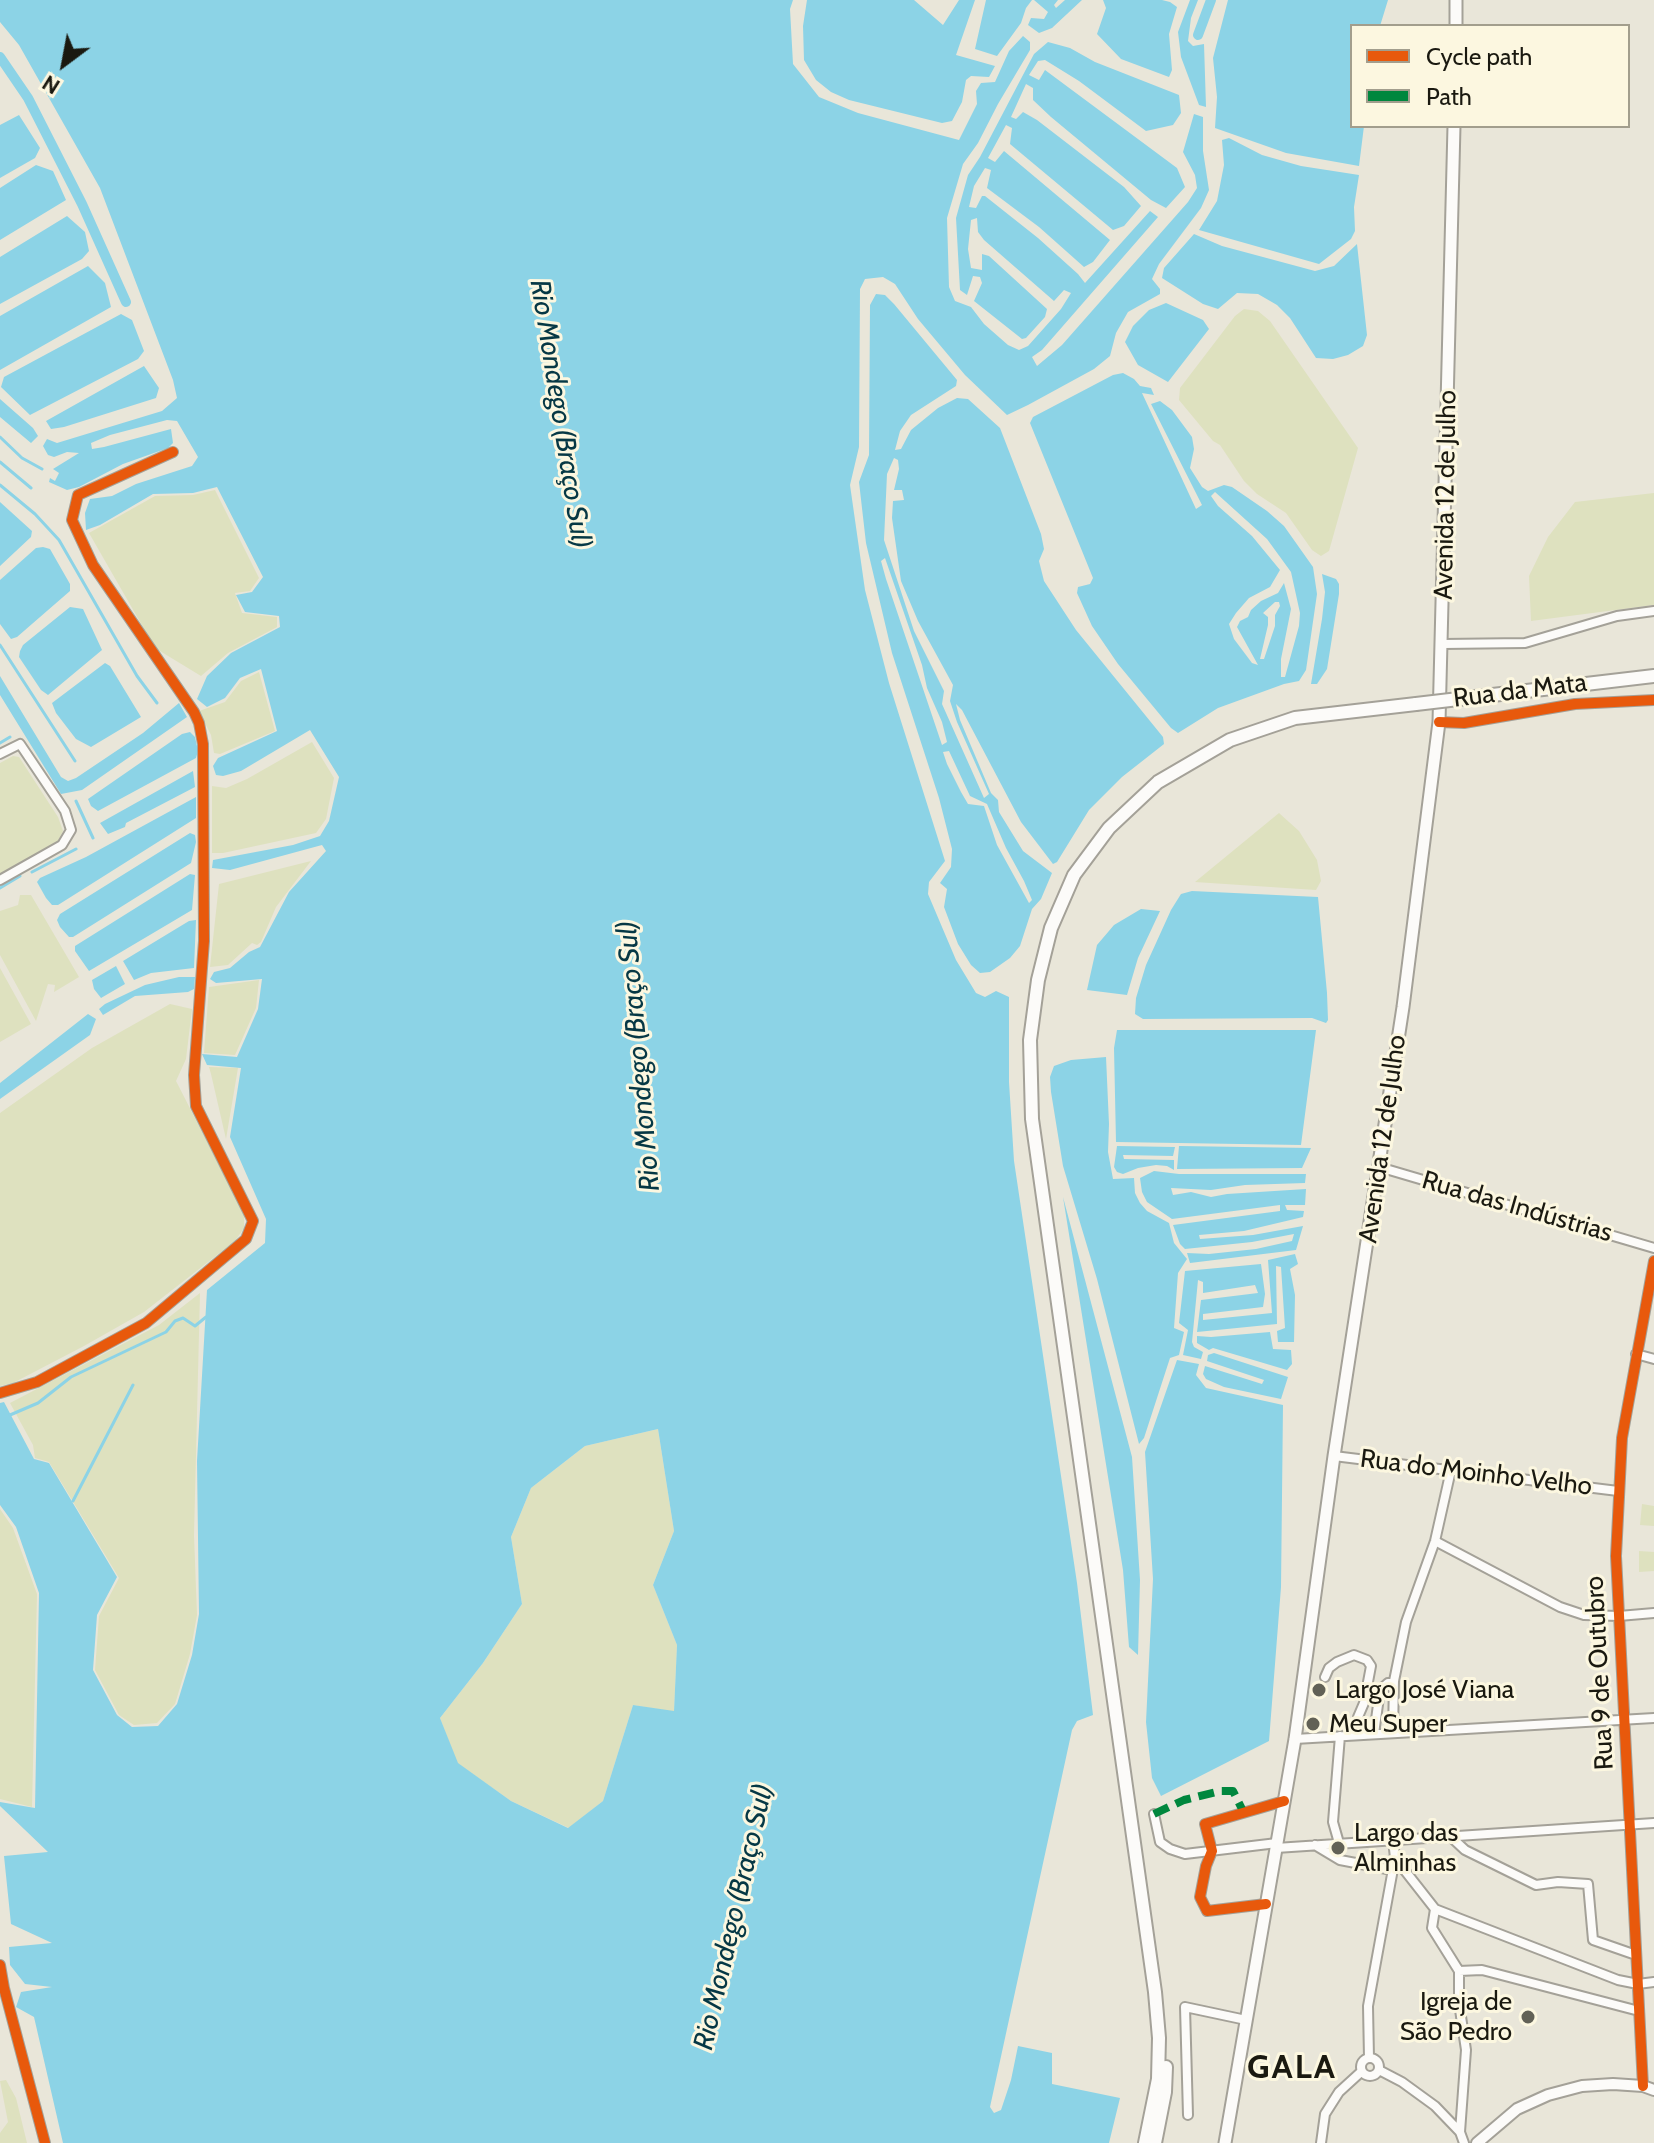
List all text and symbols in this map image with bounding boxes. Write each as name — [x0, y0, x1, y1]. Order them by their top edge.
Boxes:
north arrow — [24, 24, 104, 104]
legend — [1350, 24, 1630, 128]
text: Cycle path — [1426, 42, 1532, 71]
text: N — [37, 69, 65, 100]
text: Path — [1426, 82, 1472, 111]
water label: Rio Mondego (Braço Sul) — [522, 277, 598, 551]
street label: Avenida 12 de Julho — [1429, 390, 1463, 600]
street label: Rua da Mata — [1451, 667, 1589, 715]
water label: Rio Mondego (Braço Sul) — [610, 919, 668, 1193]
street label: Avenida 12 de Julho — [1353, 1033, 1413, 1245]
street label: Rua das Indústrias — [1418, 1165, 1616, 1249]
street label: Rua do Moinho Velho — [1358, 1443, 1594, 1503]
street label: Rua 9 de Outubro — [1579, 1575, 1621, 1771]
place label: Largo José Viana — [1335, 1674, 1514, 1706]
marker: Largo José Viana — [1310, 1681, 1328, 1699]
place label: Meu Super — [1329, 1708, 1447, 1740]
marker: Meu Super — [1304, 1715, 1322, 1733]
water label: Rio Mondego (Braço Sul) — [687, 1781, 781, 2053]
place label: Largo das Alminhas — [1354, 1817, 1458, 1878]
marker: Largo das Alminhas — [1329, 1839, 1347, 1857]
place label: Igreja de São Pedro — [1400, 1986, 1512, 2048]
marker: Igreja de São Pedro — [1519, 2008, 1537, 2026]
district label: GALA — [1247, 2048, 1337, 2088]

